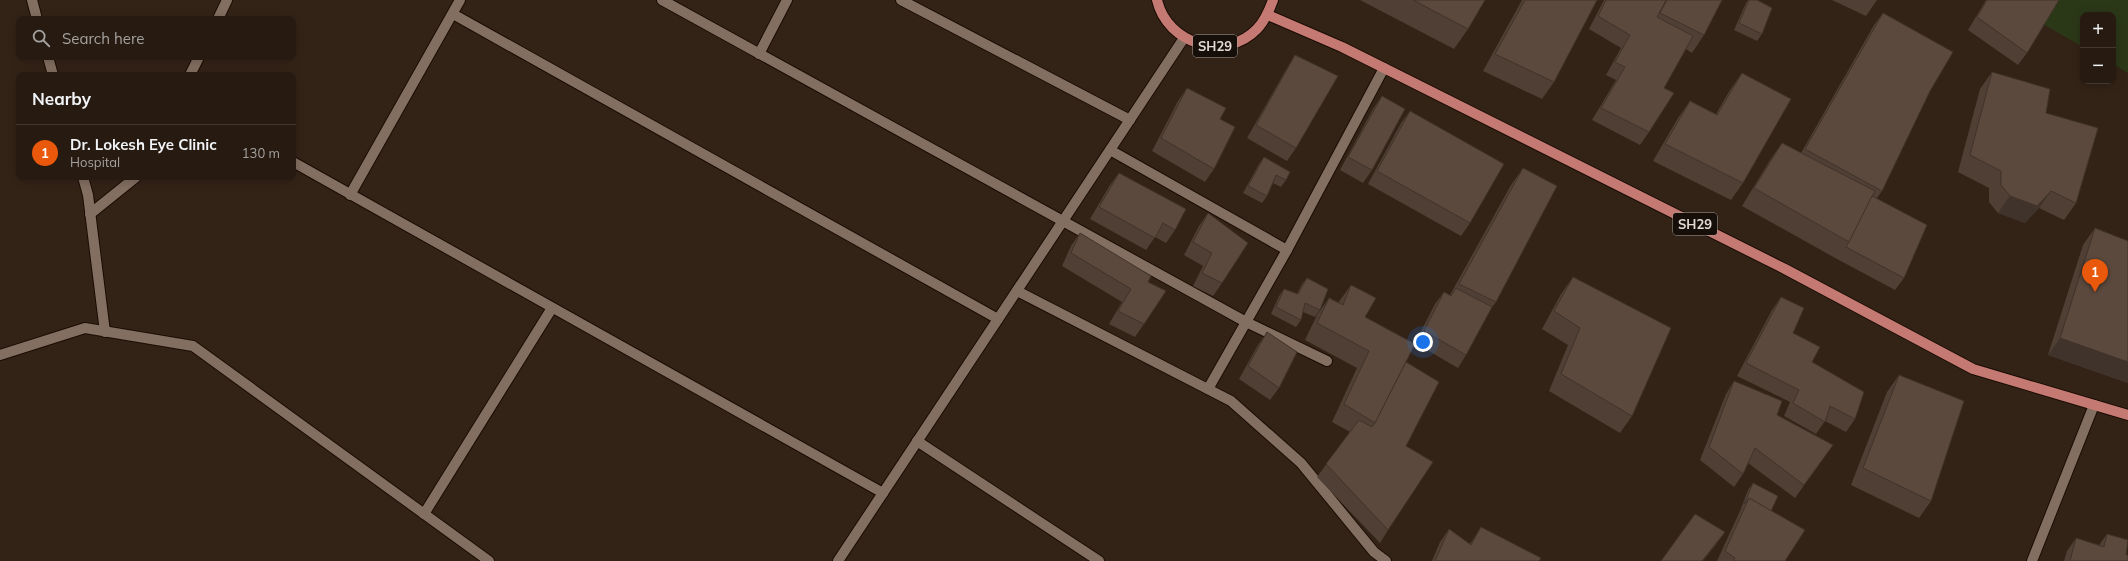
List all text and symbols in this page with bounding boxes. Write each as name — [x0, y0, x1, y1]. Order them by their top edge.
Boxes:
map controls — [2080, 12, 2116, 84]
button: + — [2080, 12, 2116, 48]
search box — [16, 16, 296, 60]
icon: search — [30, 27, 52, 49]
text: Search here — [62, 29, 144, 48]
road number: SH29 — [1193, 35, 1237, 57]
button: − — [2080, 48, 2116, 84]
text: Nearby — [32, 88, 91, 109]
text: Dr. Lokesh Eye Clinic — [70, 135, 217, 154]
text: 1 — [41, 145, 49, 161]
text: 130 m — [242, 145, 280, 161]
text: Hospital — [70, 154, 120, 170]
road number: SH29 — [1673, 213, 1717, 235]
pin: 1 — [2082, 259, 2108, 292]
your location — [1413, 332, 1433, 352]

